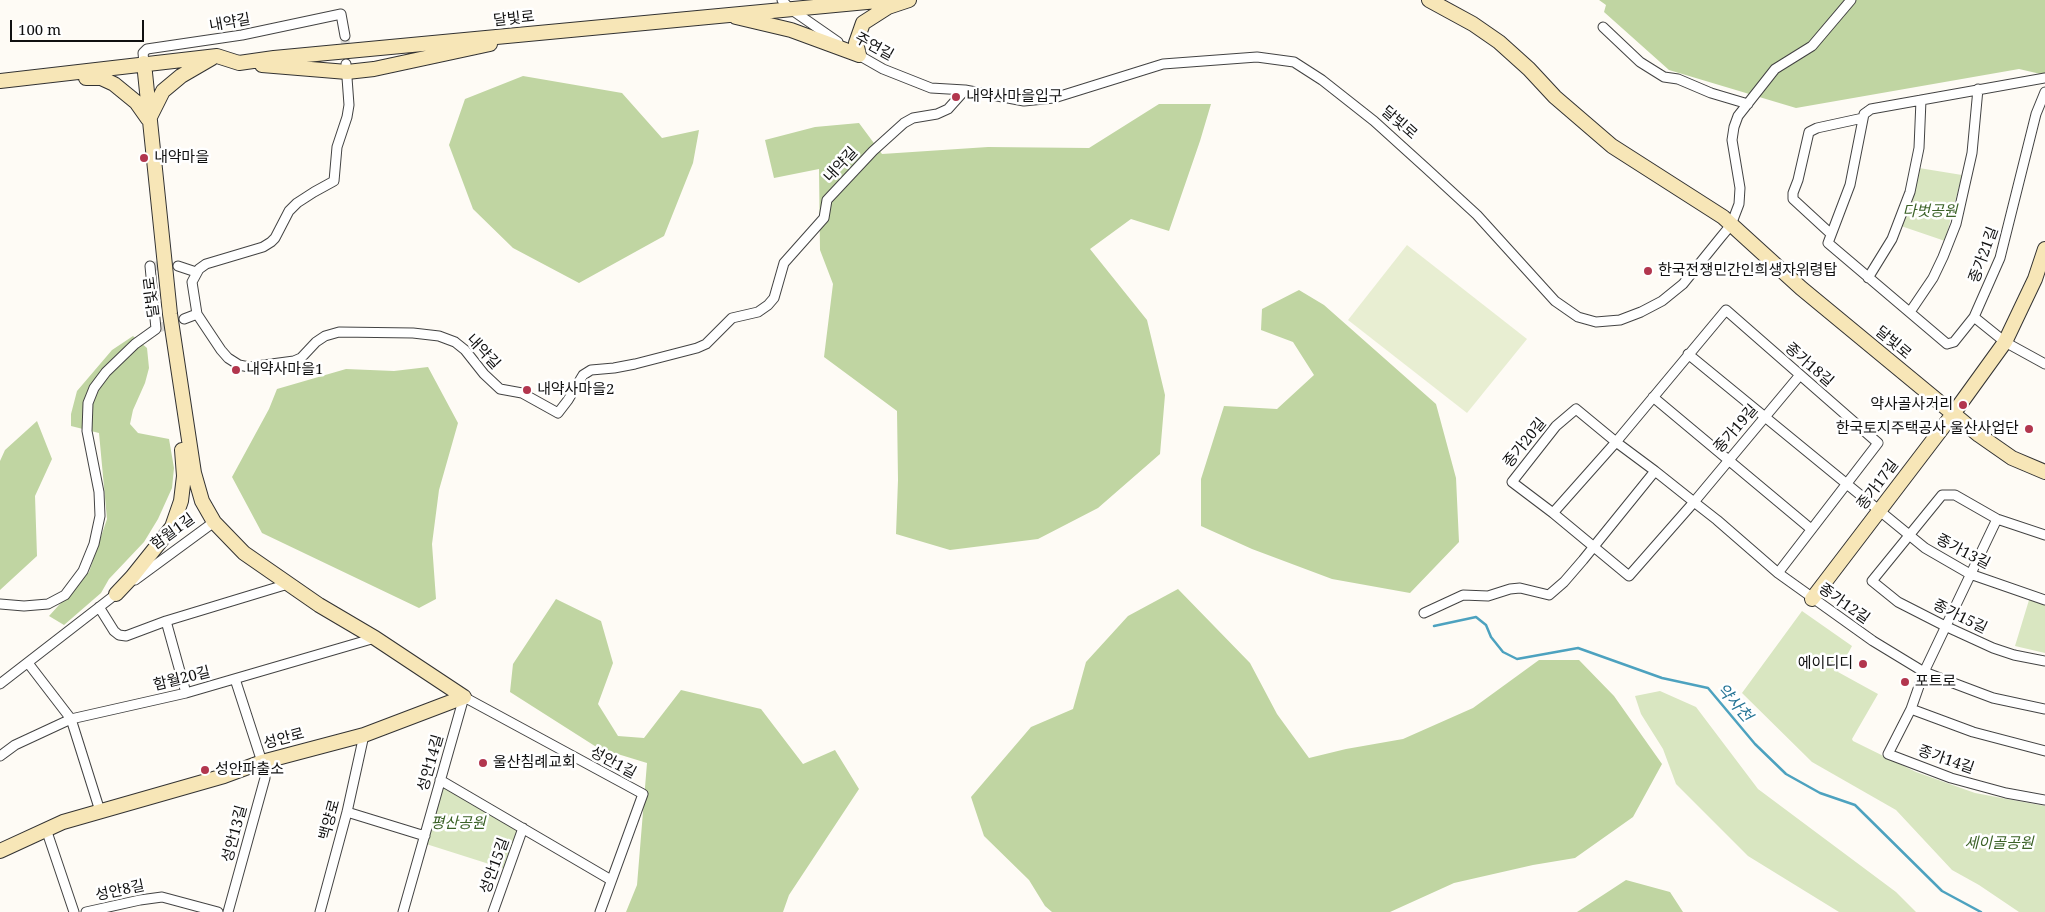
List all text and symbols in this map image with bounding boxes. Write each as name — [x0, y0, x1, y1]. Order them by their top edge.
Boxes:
street label: 달빛로 — [492, 8, 536, 30]
scale bar — [12, 10, 146, 42]
street label: 내약길 — [208, 11, 252, 35]
text: 100 m — [18, 19, 61, 39]
street label: 주연길 — [852, 29, 896, 65]
place label: 내약사마을입구 — [966, 88, 1063, 106]
marker: 내약사마을입구 — [950, 91, 962, 103]
street label: 달빛로 — [1377, 103, 1421, 143]
street label: 내약길 — [820, 144, 862, 186]
place label: 내약마을 — [154, 149, 209, 167]
marker: 내약마을 — [138, 152, 150, 164]
park label: 다벗공원 — [1902, 203, 1958, 221]
street label: 종가21길 — [1966, 225, 2002, 285]
place label: 한국전쟁민간인희생자위령탑 — [1658, 262, 1837, 280]
marker: 한국전쟁민간인희생자위령탑 — [1642, 265, 1654, 277]
street label: 달빛로 — [141, 275, 163, 319]
street label: 달빛로 — [1871, 323, 1915, 363]
street label: 내약길 — [462, 331, 504, 373]
street label: 종가18길 — [1781, 339, 1837, 391]
place label: 내약사마을1 — [246, 361, 323, 379]
marker: 내약사마을1 — [230, 364, 242, 376]
place label: 내약사마을2 — [537, 381, 614, 399]
marker: 내약사마을2 — [521, 384, 533, 396]
place label: 약사골사거리 — [1870, 396, 1953, 414]
marker: 약사골사거리 — [1957, 399, 1969, 411]
street label: 종가19길 — [1710, 401, 1762, 457]
street label: 종가20길 — [1500, 415, 1550, 471]
place label: 한국토지주택공사 울산사업단 — [1836, 420, 2019, 438]
marker: 한국토지주택공사 울산사업단 — [2023, 423, 2035, 435]
street label: 종가17길 — [1853, 456, 1903, 514]
street label: 함월1길 — [148, 510, 198, 554]
street label: 종가13길 — [1933, 531, 1993, 573]
street label: 종가12길 — [1815, 580, 1873, 628]
street label: 종가15길 — [1930, 596, 1990, 638]
place label: 에이디디 — [1798, 655, 1853, 673]
marker: 에이디디 — [1857, 658, 1869, 670]
street label: 함월20길 — [152, 663, 212, 695]
place label: 포트로 — [1915, 673, 1956, 691]
marker: 포트로 — [1899, 676, 1911, 688]
water label: 약사천 — [1712, 680, 1756, 726]
street label: 성안로 — [262, 725, 306, 753]
street label: 성안14길 — [414, 733, 448, 793]
street label: 종가14길 — [1916, 742, 1976, 778]
street label: 성안1길 — [587, 743, 639, 783]
place label: 울산침례교회 — [493, 754, 576, 772]
marker: 울산침례교회 — [477, 757, 489, 769]
place label: 성안파출소 — [215, 761, 284, 779]
marker: 성안파출소 — [199, 764, 211, 776]
street label: 백양로 — [316, 798, 344, 842]
street label: 성안13길 — [219, 804, 251, 864]
park label: 평산공원 — [430, 815, 486, 833]
park label: 세이골공원 — [1965, 835, 2033, 853]
street label: 성안15길 — [477, 836, 513, 896]
street label: 성안8길 — [94, 877, 146, 905]

